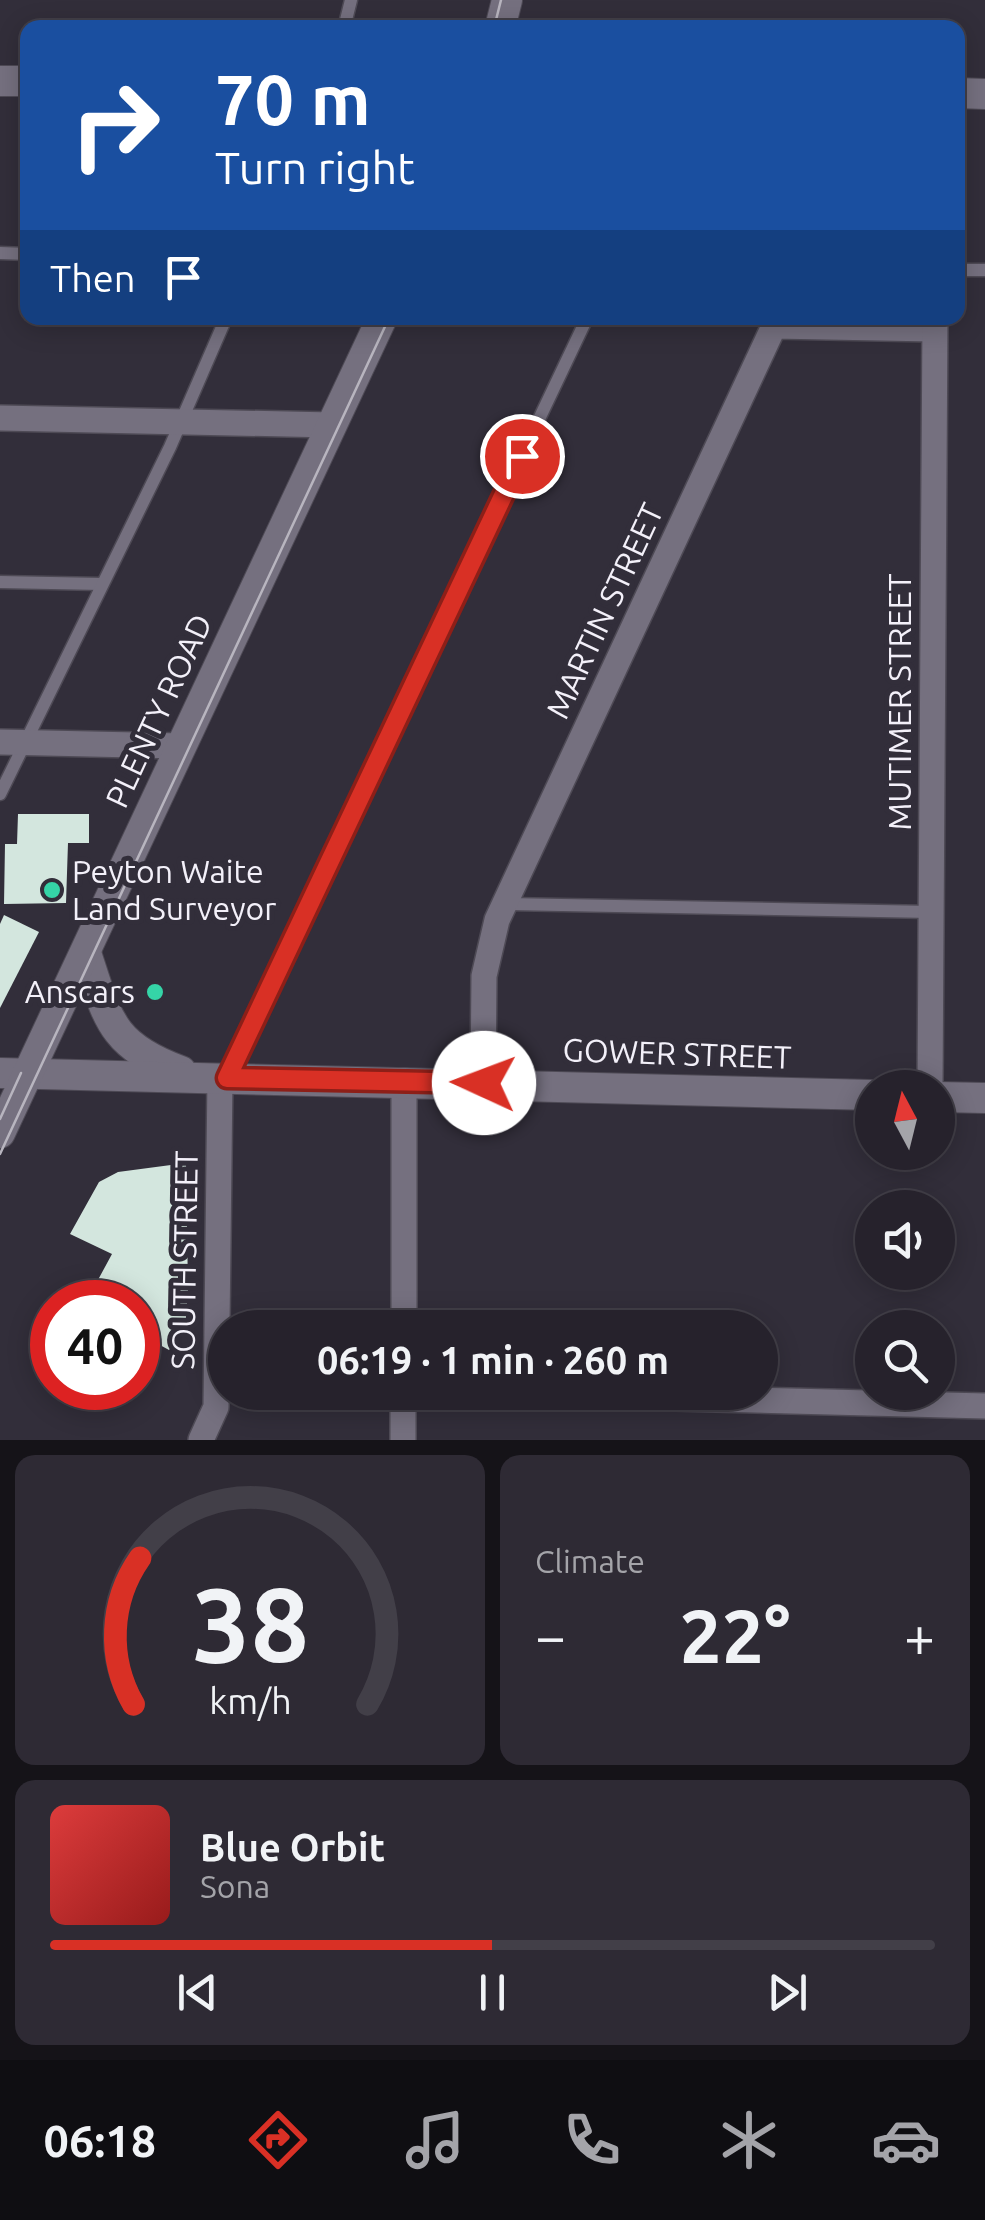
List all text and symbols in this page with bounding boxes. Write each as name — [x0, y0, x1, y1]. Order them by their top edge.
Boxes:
icon: right — [50, 60, 180, 190]
text: 70 m — [215, 60, 371, 138]
text: Turn right — [215, 142, 415, 193]
icon: arrive — [156, 250, 211, 305]
text: Then — [50, 257, 136, 299]
pin — [480, 414, 565, 499]
icon: arrive — [495, 429, 550, 484]
street label: MARTIN STREET — [539, 497, 670, 724]
street label: MUTIMER STREET — [881, 573, 917, 830]
street label: PLENTY ROAD — [98, 608, 218, 813]
place label: Peyton Waite Land Surveyor — [72, 853, 276, 926]
marker: Peyton Waite Land Surveyor — [41, 879, 63, 901]
place label: Anscars — [25, 973, 135, 1009]
marker: Anscars — [144, 981, 166, 1003]
position arrow — [432, 1031, 536, 1135]
street label: GOWER STREET — [562, 1031, 792, 1075]
north arrow — [855, 1070, 955, 1170]
map controls — [855, 1070, 955, 1410]
street label: SOUTH STREET — [164, 1150, 204, 1370]
button: sound — [855, 1190, 955, 1290]
speed limit sign: 40 — [30, 1280, 160, 1410]
button: search — [855, 1310, 955, 1410]
text: 06:19 · 1 min · 260 m — [317, 1339, 669, 1381]
text: Climate — [535, 1543, 645, 1579]
text: 38 — [191, 1565, 309, 1682]
text: 22° — [679, 1593, 791, 1677]
text: − — [535, 1605, 566, 1666]
text: + — [904, 1605, 935, 1666]
text: km/h — [209, 1681, 291, 1721]
text: Blue Orbit — [200, 1826, 385, 1868]
text: Sona — [200, 1868, 270, 1904]
icon: previous — [170, 1965, 225, 2020]
icon: pause — [465, 1965, 520, 2020]
icon: next — [760, 1965, 815, 2020]
icon: directions — [243, 2105, 313, 2175]
icon: music — [400, 2105, 470, 2175]
icon: phone — [557, 2105, 627, 2175]
icon: climate — [714, 2105, 784, 2175]
icon: car — [871, 2105, 941, 2175]
text: 06:18 — [44, 2115, 156, 2166]

